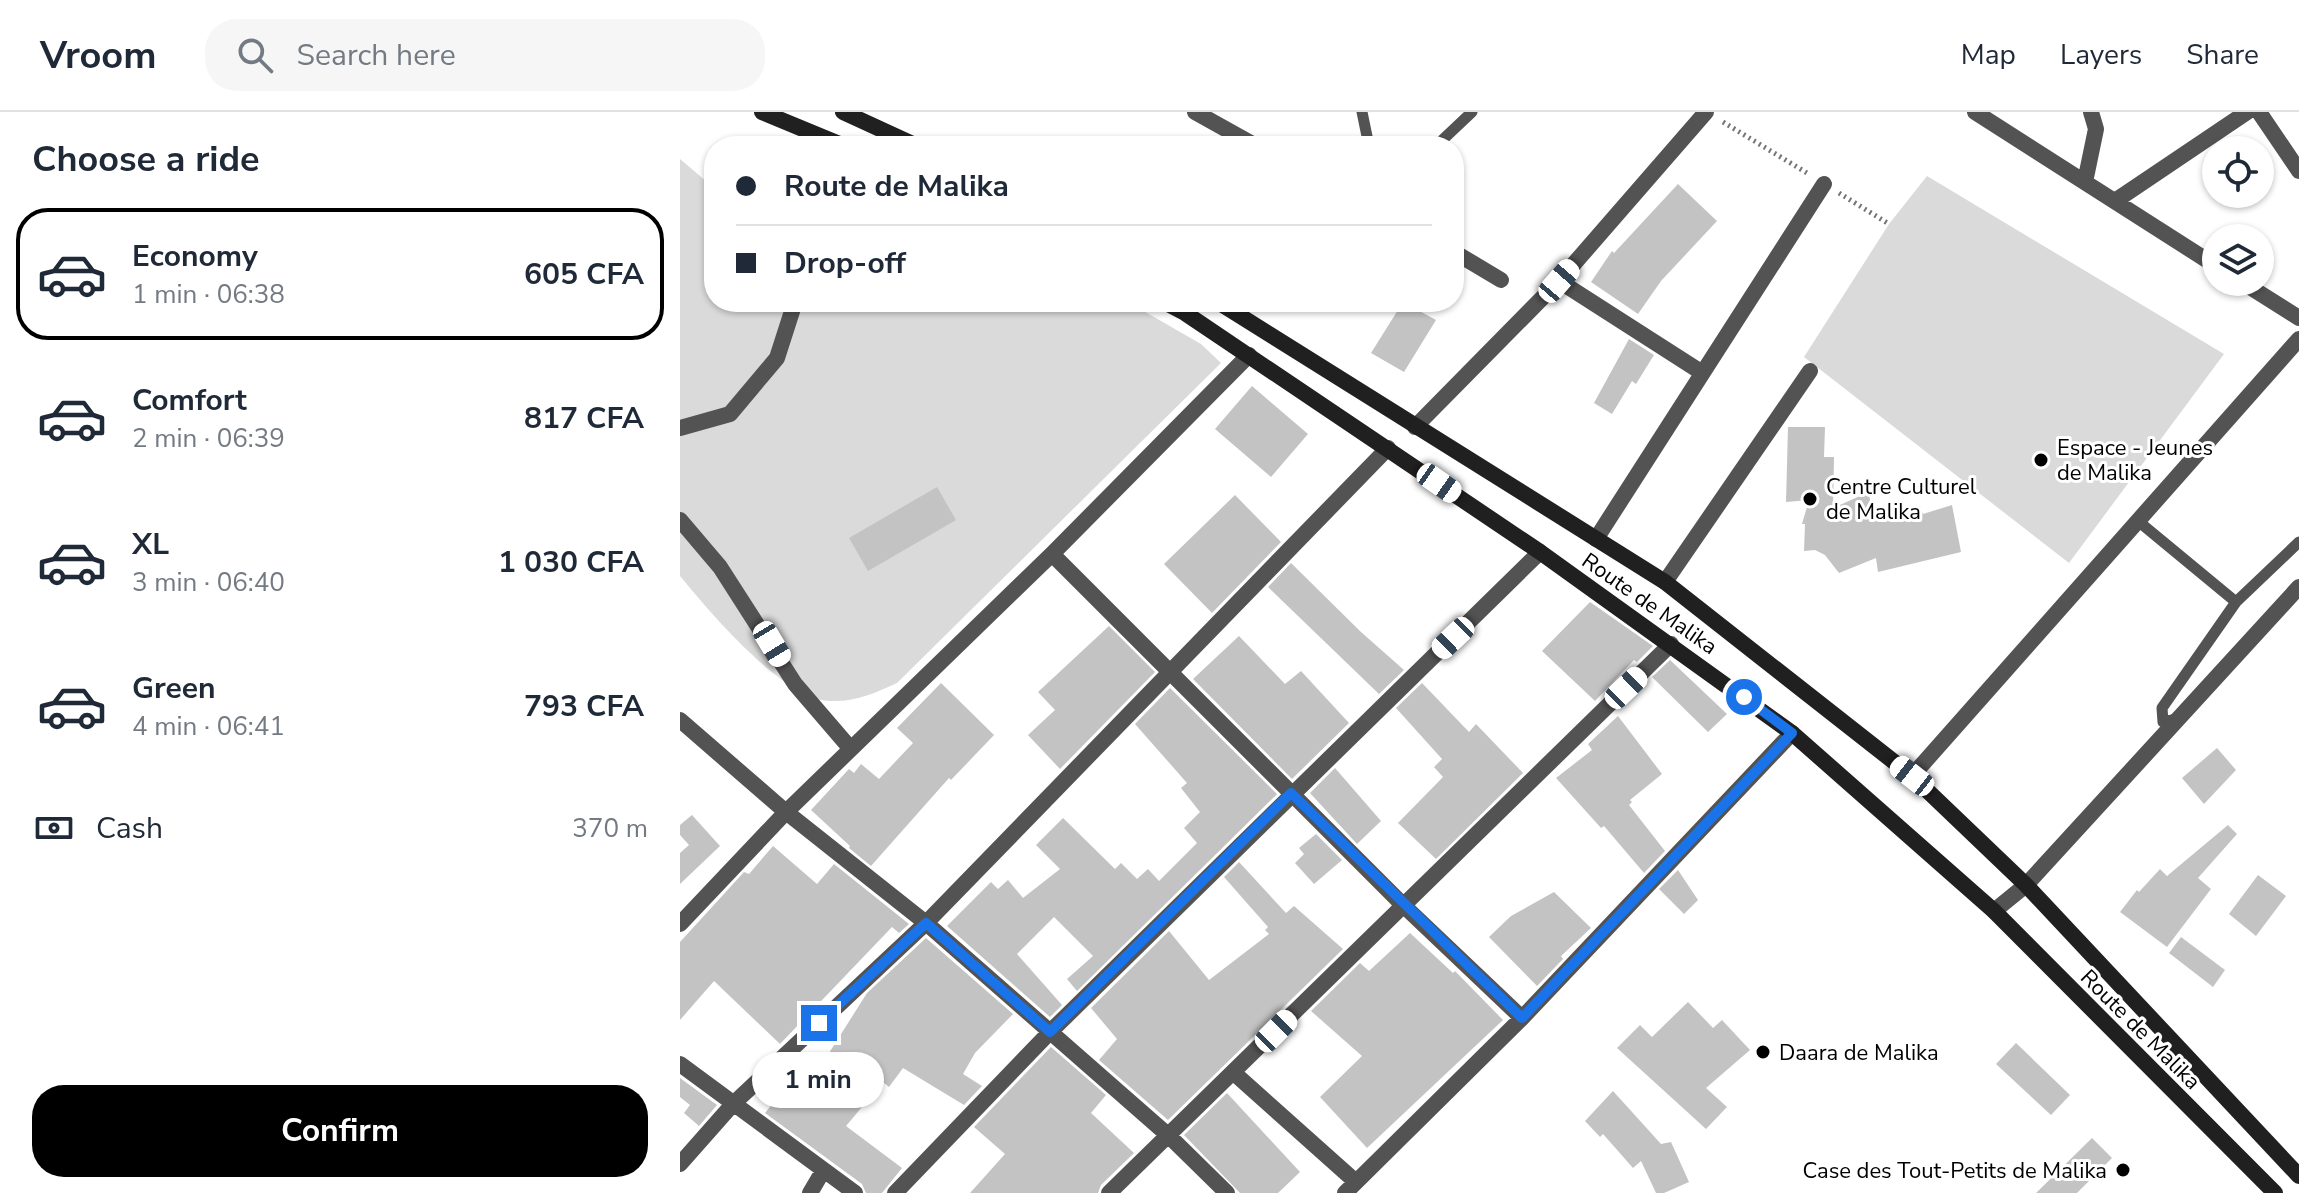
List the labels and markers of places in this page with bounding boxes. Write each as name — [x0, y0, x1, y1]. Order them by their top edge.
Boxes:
place label: Espace - Jeunes de Malika — [2057, 433, 2213, 488]
marker: Espace - Jeunes de Malika — [2032, 451, 2050, 469]
place label: Centre Culturel de Malika — [1826, 472, 1977, 527]
marker: Centre Culturel de Malika — [1801, 490, 1819, 508]
place label: Daara de Malika — [1779, 1038, 1939, 1068]
marker: Daara de Malika — [1754, 1043, 1772, 1061]
place label: Case des Tout-Petits de Malika — [1803, 1156, 2107, 1186]
marker: Case des Tout-Petits de Malika — [2114, 1161, 2132, 1179]

